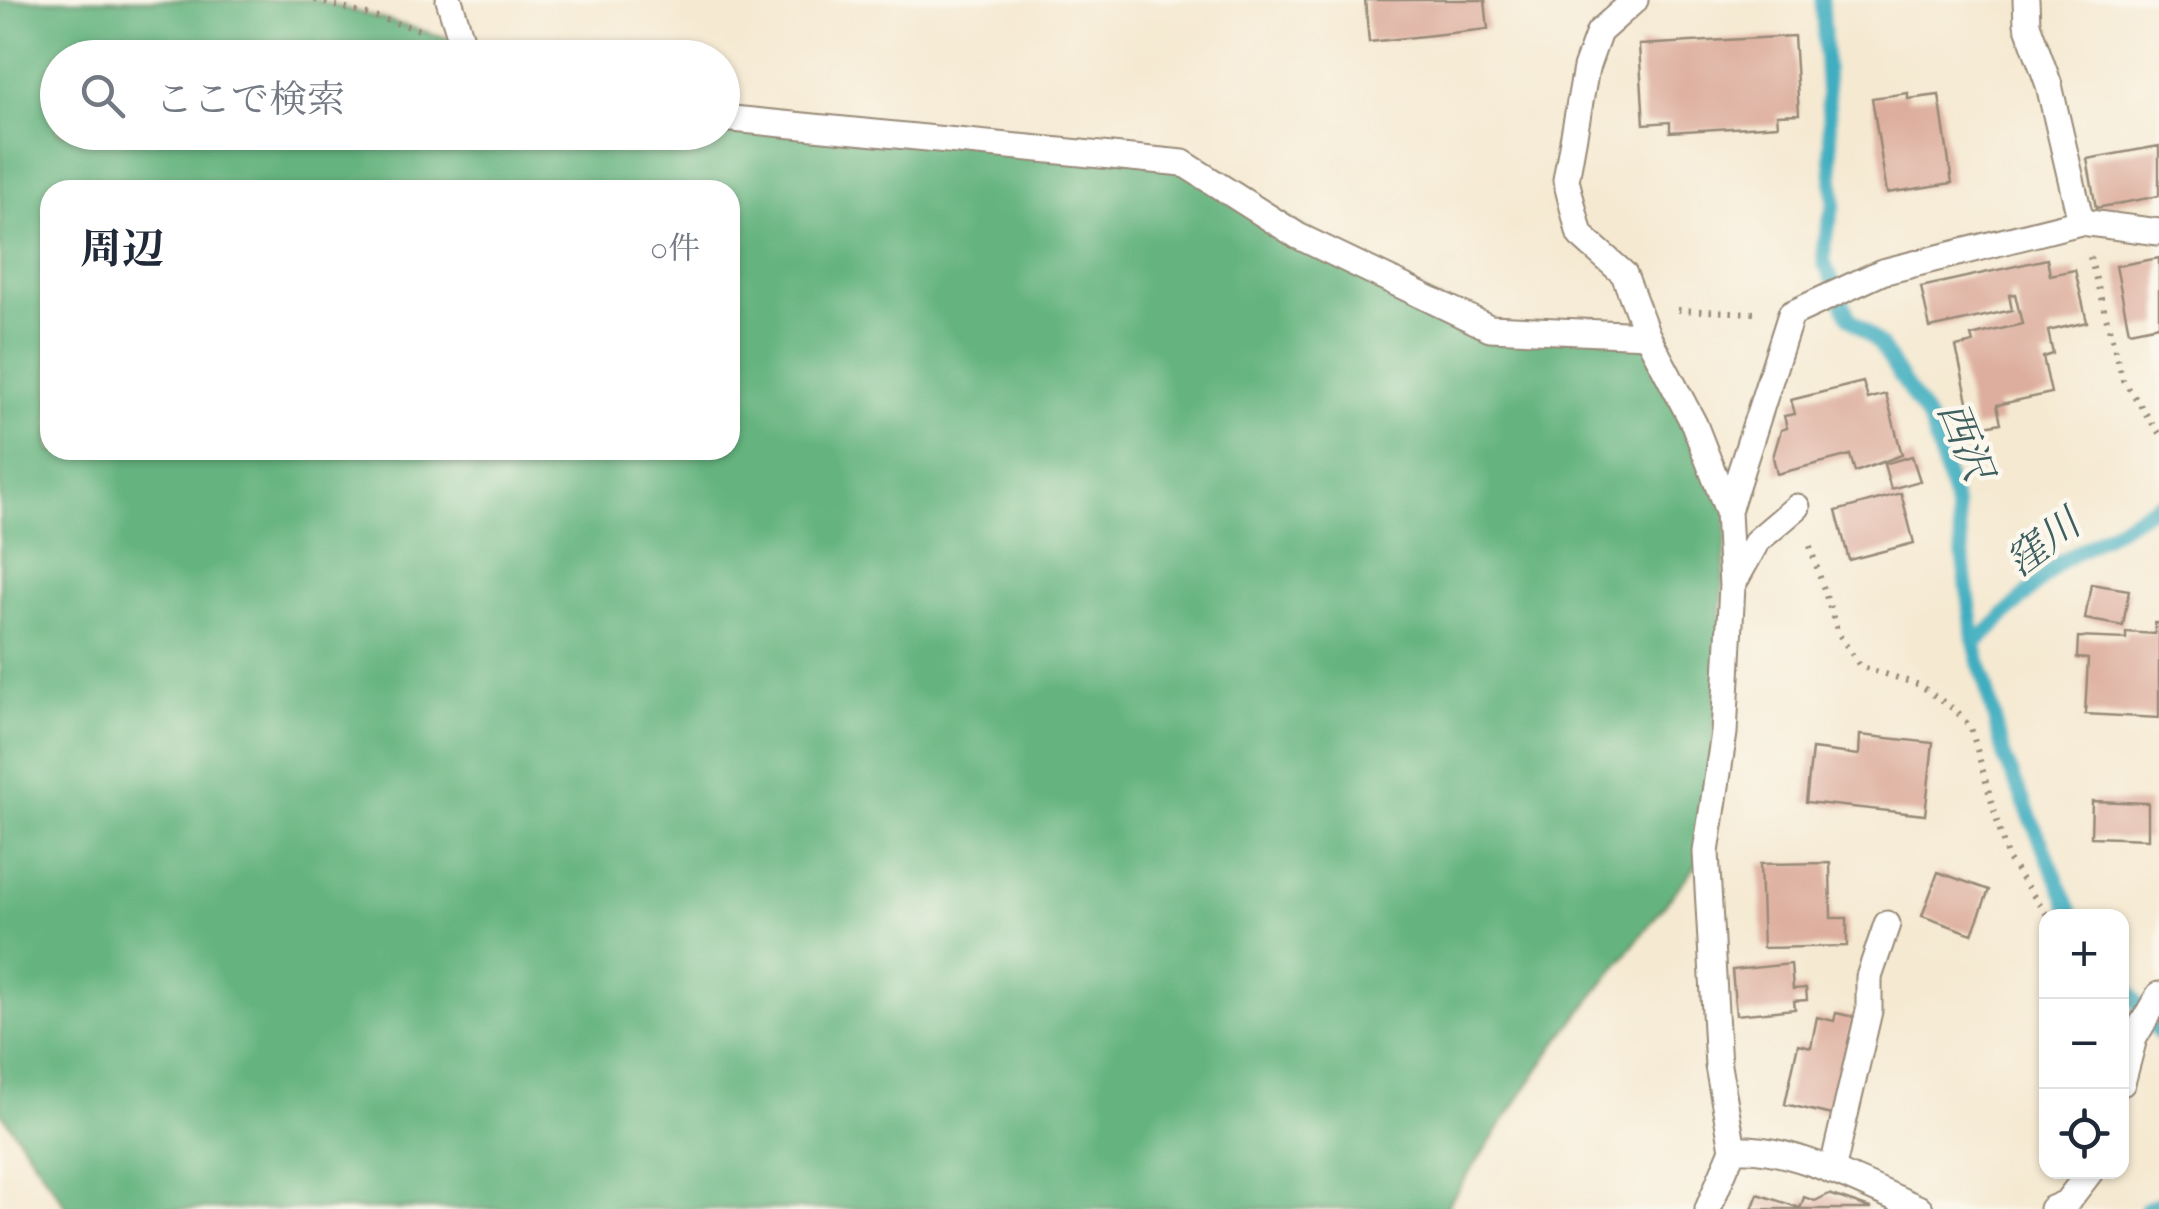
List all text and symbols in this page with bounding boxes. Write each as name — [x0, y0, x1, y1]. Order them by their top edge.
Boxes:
search box — [40, 40, 740, 150]
icon: search — [75, 68, 130, 123]
text: ここで検索 — [155, 77, 345, 122]
text: 周辺 — [80, 225, 164, 274]
text: 0件 — [650, 230, 700, 267]
water label: 西沢 — [1929, 395, 2003, 491]
water label: 窪川 — [1997, 498, 2092, 585]
map controls — [2039, 909, 2129, 1179]
button: + — [2039, 909, 2129, 999]
button: − — [2039, 999, 2129, 1089]
button: locate — [2039, 1089, 2129, 1179]

